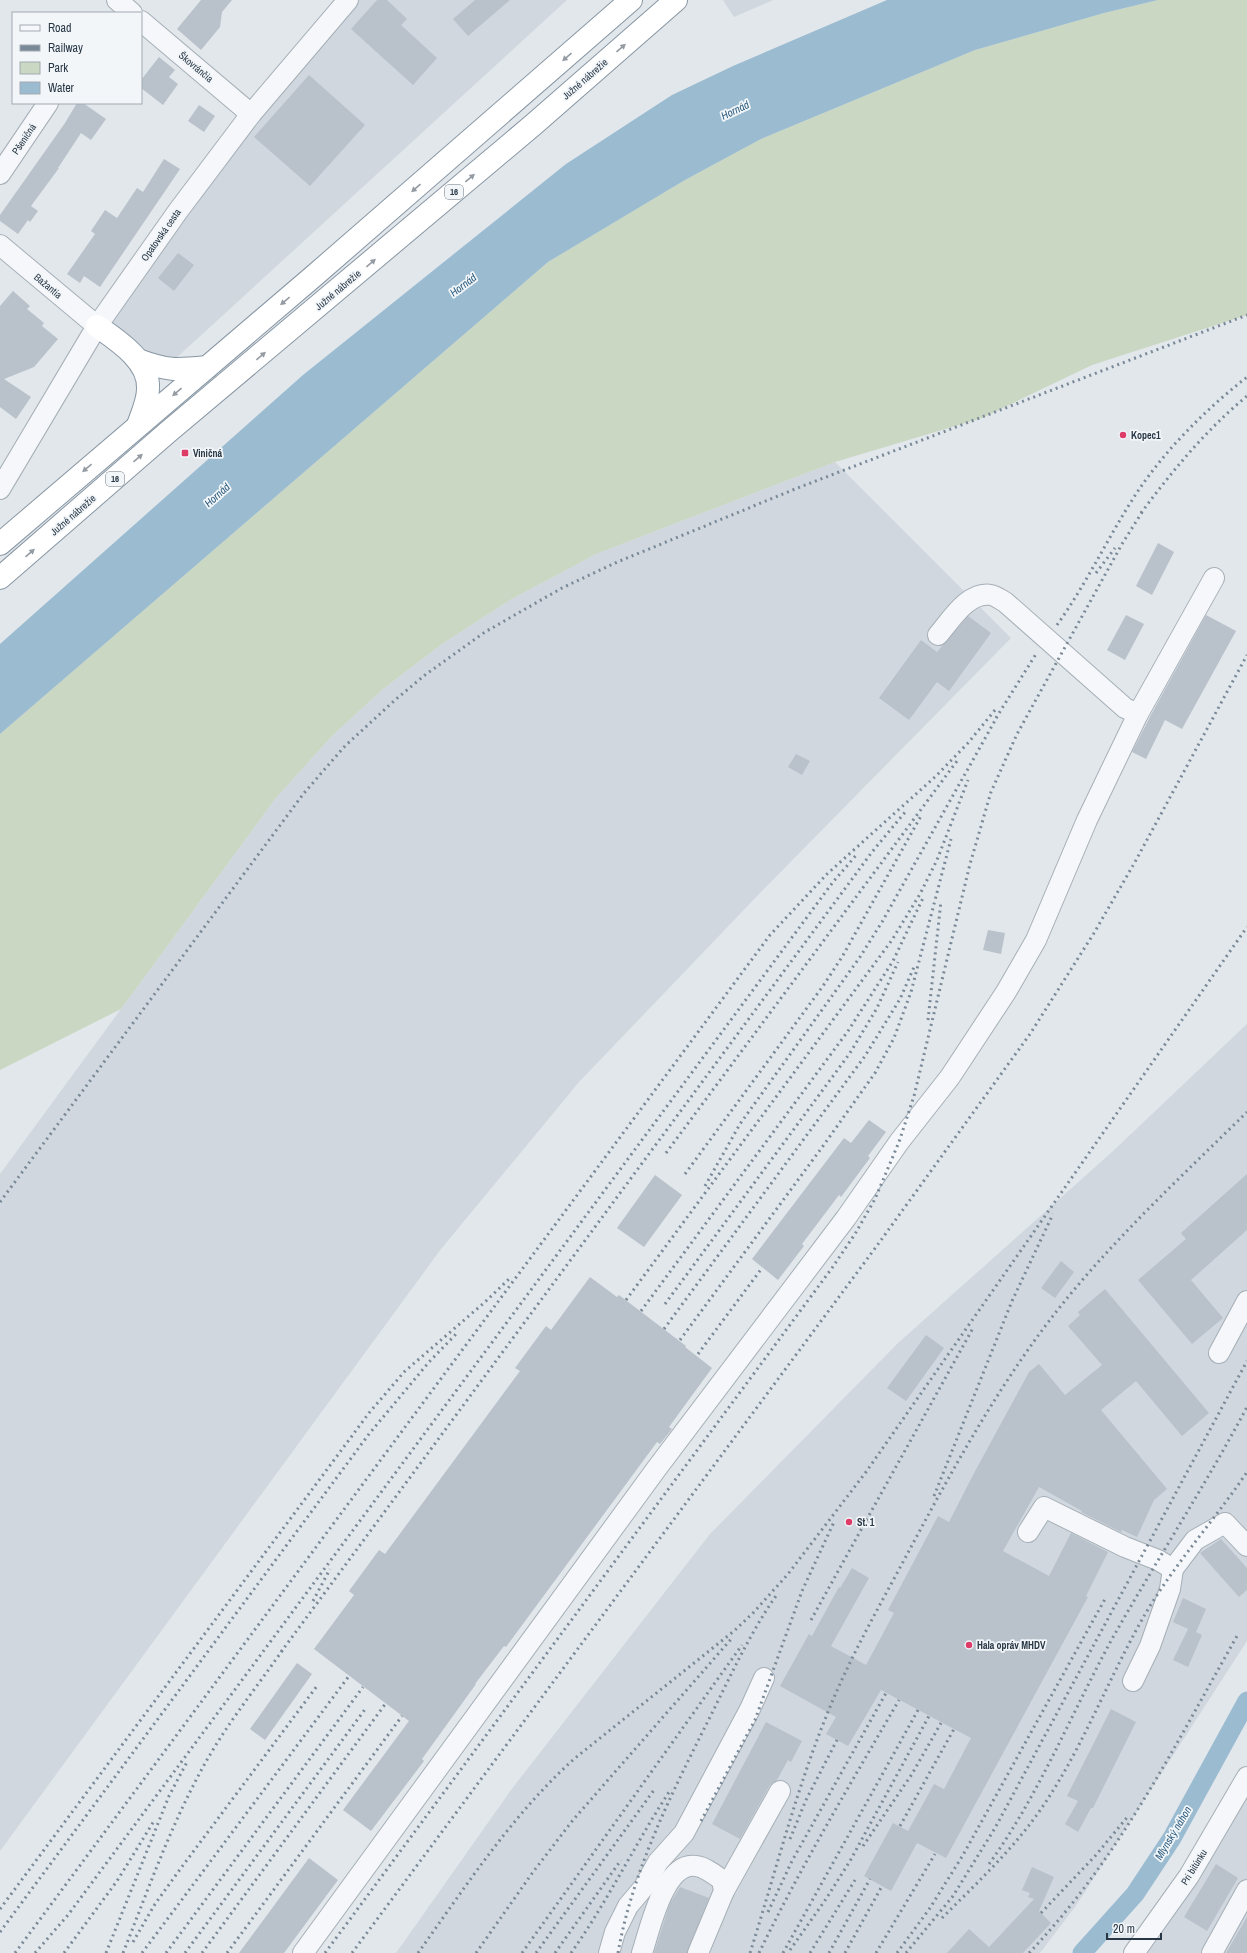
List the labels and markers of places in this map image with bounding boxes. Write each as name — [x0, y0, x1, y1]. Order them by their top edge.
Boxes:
place label: Kopec1 — [1131, 429, 1161, 442]
marker: Kopec1 — [1118, 430, 1128, 440]
place label: Viničná — [193, 447, 222, 460]
marker: Viničná — [180, 448, 190, 458]
place label: St. 1 — [857, 1516, 875, 1529]
marker: St. 1 — [844, 1517, 854, 1527]
place label: Hala opráv MHDV — [977, 1639, 1046, 1652]
marker: Hala opráv MHDV — [964, 1640, 974, 1650]

